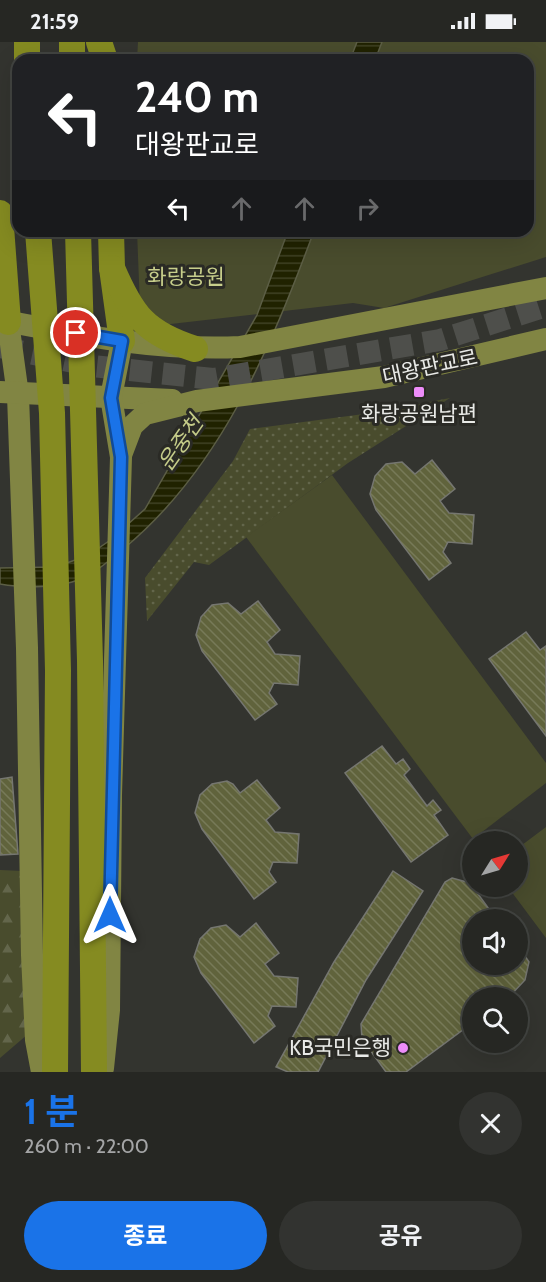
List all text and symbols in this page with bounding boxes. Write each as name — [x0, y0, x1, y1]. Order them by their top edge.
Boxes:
text: 21:59 — [30, 8, 79, 35]
text: 240 m — [135, 71, 259, 123]
icon: left — [36, 78, 114, 156]
text: 대왕판교로 — [135, 128, 259, 161]
icon: left — [162, 192, 195, 225]
icon: ahead — [225, 192, 258, 225]
icon: ahead — [288, 192, 321, 225]
icon: right — [351, 192, 384, 225]
park label: 화랑공원 — [147, 264, 225, 289]
pin — [50, 307, 101, 358]
icon: arrive — [59, 316, 92, 349]
street label: 대왕판교로 — [380, 344, 480, 389]
marker: 화랑공원남편 — [412, 385, 426, 399]
place label: 화랑공원남편 — [361, 401, 477, 426]
water label: 운중천 — [152, 408, 210, 476]
north arrow — [462, 831, 528, 897]
map controls — [462, 831, 528, 1053]
position arrow — [78, 883, 142, 947]
button: sound — [462, 909, 528, 975]
button: search — [462, 987, 528, 1053]
place label: KB국민은행 — [289, 1035, 391, 1060]
marker: KB국민은행 — [396, 1041, 410, 1055]
text: 1 분 — [24, 1089, 79, 1133]
button: close — [459, 1092, 522, 1155]
text: 260 m · 22:00 — [24, 1134, 149, 1158]
button: 종료 — [24, 1201, 267, 1270]
button: 공유 — [279, 1201, 522, 1270]

